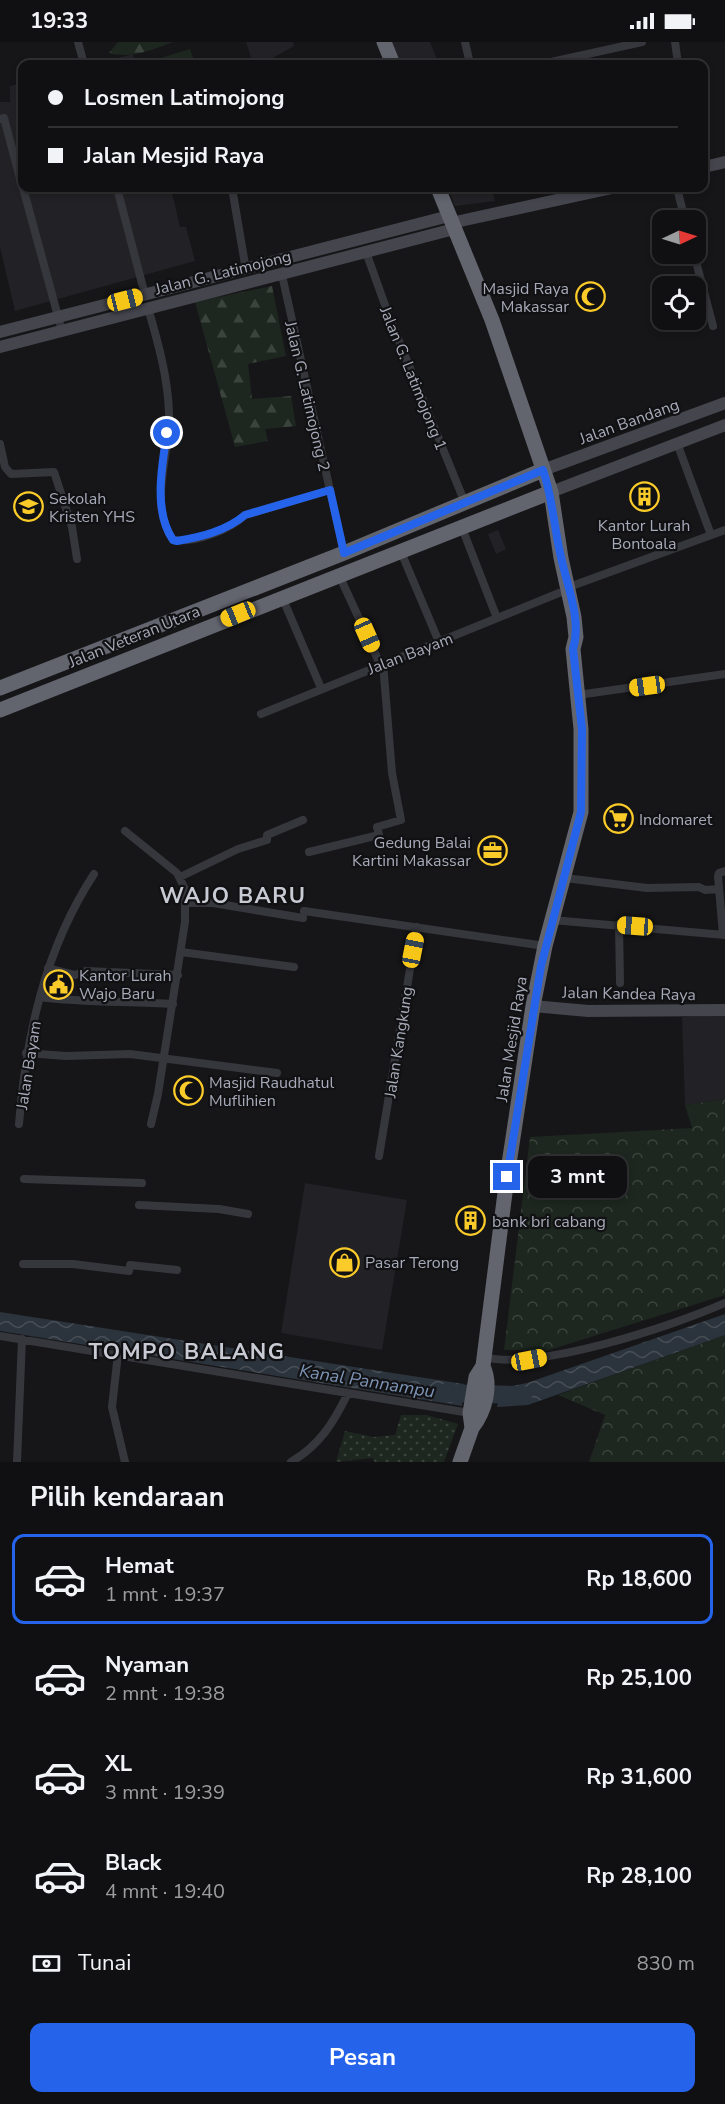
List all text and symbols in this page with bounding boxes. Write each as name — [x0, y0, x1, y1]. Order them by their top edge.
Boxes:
text: 19:33 — [30, 6, 88, 36]
text: Losmen Latimojong — [84, 83, 285, 113]
text: Jalan Mesjid Raya — [84, 141, 264, 171]
north arrow — [652, 210, 706, 264]
map controls — [652, 210, 706, 330]
street label: Jalan G. Latimojong — [152, 245, 294, 301]
button: locate — [652, 276, 706, 330]
place label: Masjid Raya Makassar — [483, 278, 569, 318]
mosque icon: Masjid Raya Makassar — [574, 281, 606, 313]
car — [105, 287, 145, 313]
street label: Jalan G. Latimojong 1 — [374, 302, 452, 454]
street label: Jalan G. Latimojong 2 — [279, 318, 335, 473]
street label: Jalan Bandang — [575, 394, 682, 451]
route start — [153, 419, 180, 446]
building icon: Kantor Lurah Bontoala — [628, 481, 660, 513]
place label: Sekolah Kristen YHS — [49, 488, 135, 528]
school or university icon: Sekolah Kristen YHS — [12, 491, 44, 523]
place label: Kantor Lurah Bontoala — [598, 515, 690, 555]
car — [218, 599, 258, 629]
street label: Jalan Veteran Utara — [64, 601, 203, 674]
car — [351, 615, 383, 655]
street label: Jalan Bayam — [364, 628, 456, 681]
car — [628, 675, 666, 697]
supermarket icon: Indomaret — [602, 803, 634, 835]
place label: Indomaret — [639, 809, 713, 831]
place label: Gedung Balai Kartini Makassar — [352, 832, 471, 872]
office icon: Gedung Balai Kartini Makassar — [476, 835, 508, 867]
district label: WAJO BARU — [159, 881, 307, 911]
car — [616, 916, 654, 936]
car — [401, 931, 425, 969]
place label: Kantor Lurah Wajo Baru — [79, 965, 172, 1005]
public building icon: Kantor Lurah Wajo Baru — [42, 968, 74, 1000]
street label: Jalan Mesjid Raya — [491, 975, 533, 1104]
street label: Jalan Kandea Raya — [561, 982, 696, 1006]
street label: Jalan Kangkung — [379, 985, 419, 1100]
street label: Jalan Bayam — [11, 1019, 47, 1112]
place label: Masjid Raudhatul Muflihien — [209, 1072, 334, 1112]
mosque icon: Masjid Raudhatul Muflihien — [172, 1075, 204, 1107]
callout: 3 mnt — [528, 1156, 627, 1198]
route end — [493, 1163, 520, 1190]
text: 3 mnt — [550, 1163, 605, 1190]
building icon: bank bri cabang — [455, 1205, 487, 1237]
place label: bank bri cabang — [492, 1211, 606, 1233]
shop icon: Pasar Terong — [328, 1246, 360, 1278]
place label: Pasar Terong — [365, 1252, 459, 1274]
district label: TOMPO BALANG — [89, 1337, 285, 1367]
car — [510, 1348, 548, 1372]
water label: Kanal Pannampu — [297, 1358, 437, 1404]
text: Pilih kendaraan — [30, 1479, 224, 1516]
text: Hemat — [105, 1551, 174, 1581]
icon: car — [33, 1552, 87, 1606]
text: Rp 18,600 — [586, 1564, 692, 1594]
text: 1 mnt · 19:37 — [105, 1581, 225, 1608]
text: Nyaman — [105, 1650, 189, 1680]
icon: car — [33, 1651, 87, 1705]
text: Rp 25,100 — [586, 1663, 692, 1693]
text: 2 mnt · 19:38 — [105, 1680, 225, 1707]
text: XL — [105, 1749, 132, 1779]
icon: car — [33, 1750, 87, 1804]
text: Rp 31,600 — [586, 1762, 692, 1792]
text: 3 mnt · 19:39 — [105, 1779, 225, 1806]
text: Black — [105, 1848, 161, 1878]
icon: car — [33, 1849, 87, 1903]
text: Rp 28,100 — [586, 1861, 692, 1891]
text: 4 mnt · 19:40 — [105, 1878, 225, 1905]
icon: cash — [30, 1947, 63, 1980]
text: Tunai — [78, 1948, 131, 1978]
text: 830 m — [637, 1950, 695, 1977]
button: Pesan — [30, 2023, 695, 2092]

